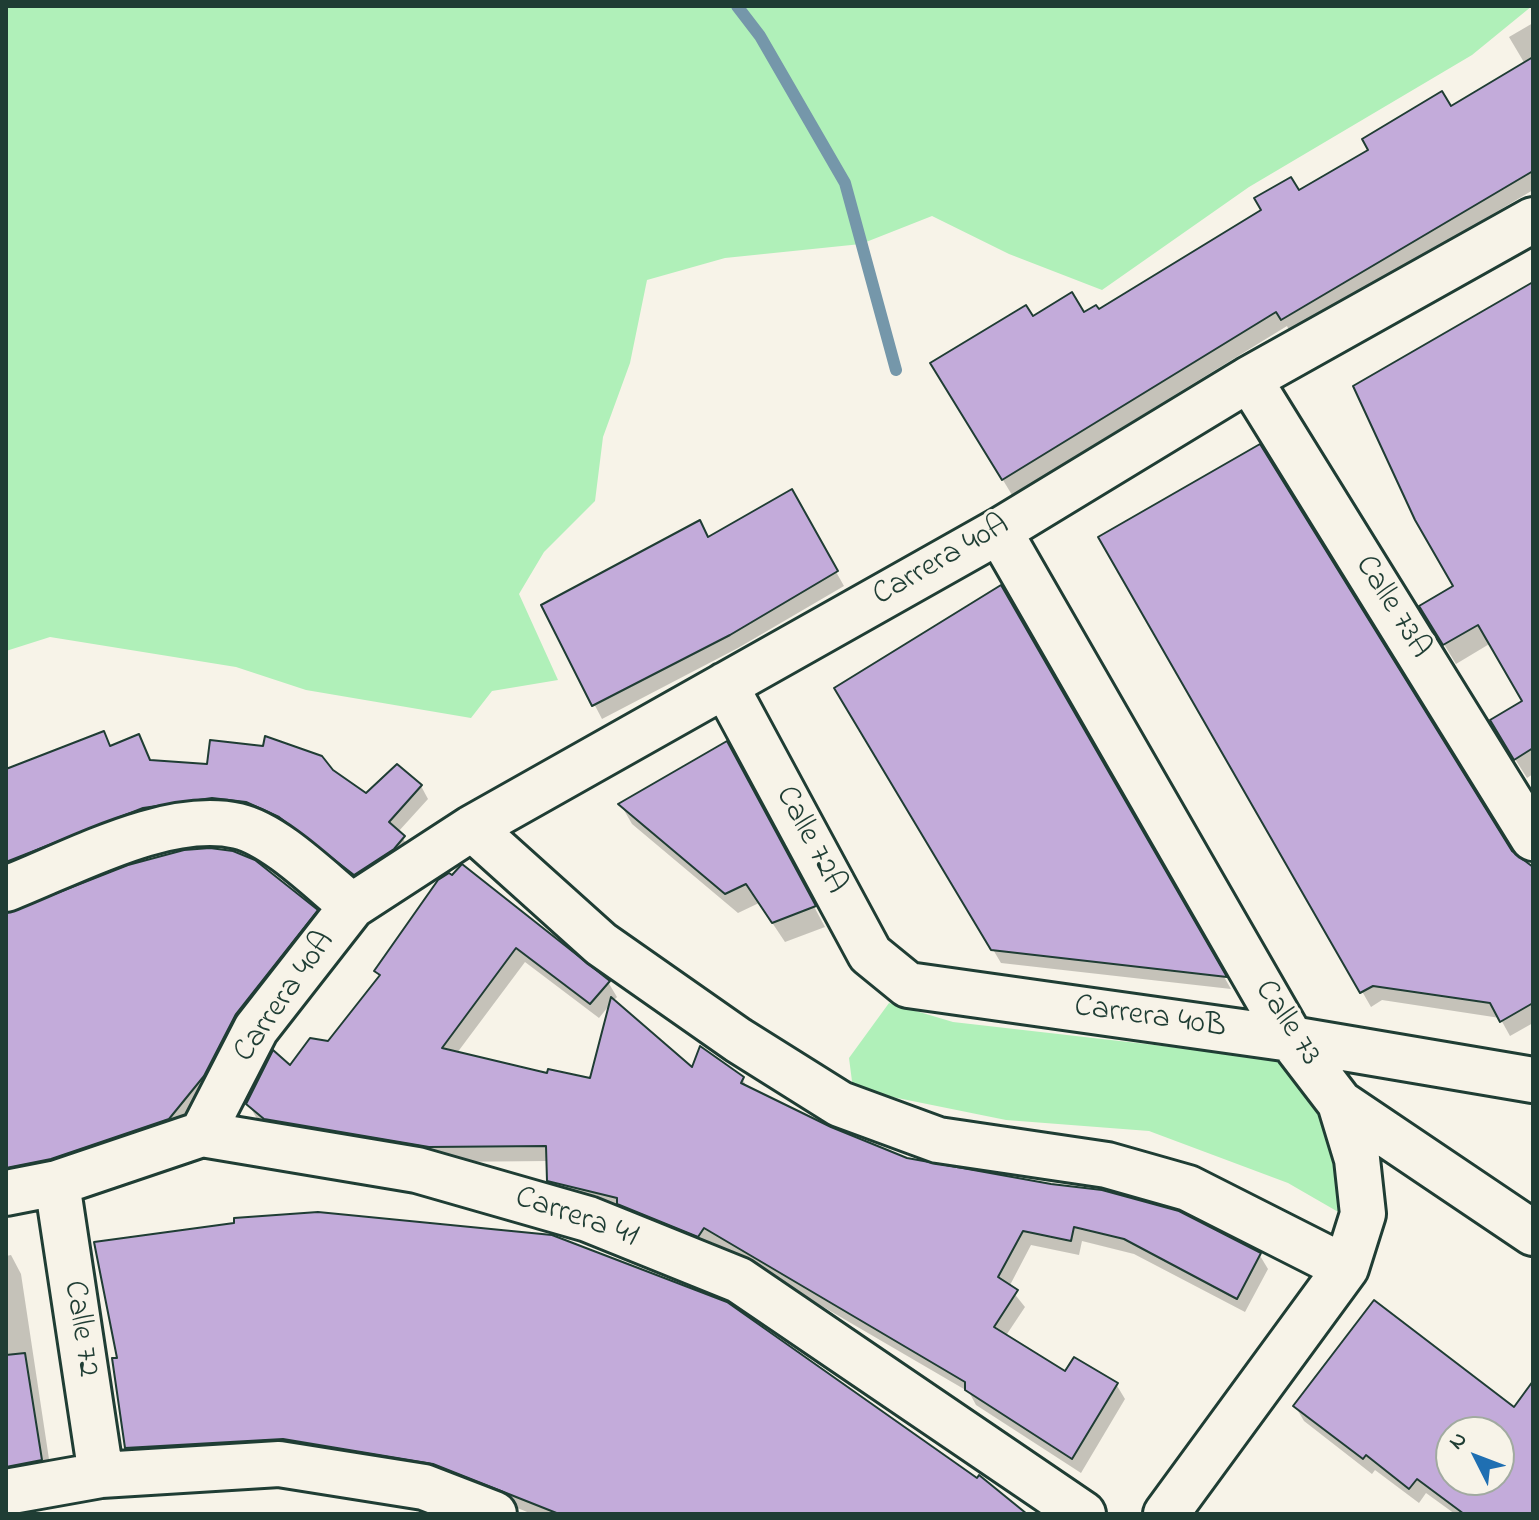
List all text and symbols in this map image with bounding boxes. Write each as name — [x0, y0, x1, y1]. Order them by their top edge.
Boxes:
street label: Carrera 40A — [867, 508, 1017, 616]
street label: Calle 73A — [1344, 549, 1438, 667]
street label: Calle 72A — [765, 780, 853, 902]
street label: Carrera 40A — [227, 925, 345, 1071]
street label: Calle 73 — [1244, 974, 1328, 1074]
street label: Carrera 40B — [1072, 989, 1228, 1049]
street label: Carrera 41 — [509, 1180, 643, 1258]
street label: Calle 72 — [52, 1278, 106, 1380]
north arrow — [1435, 1416, 1515, 1496]
text: N — [1442, 1425, 1476, 1458]

